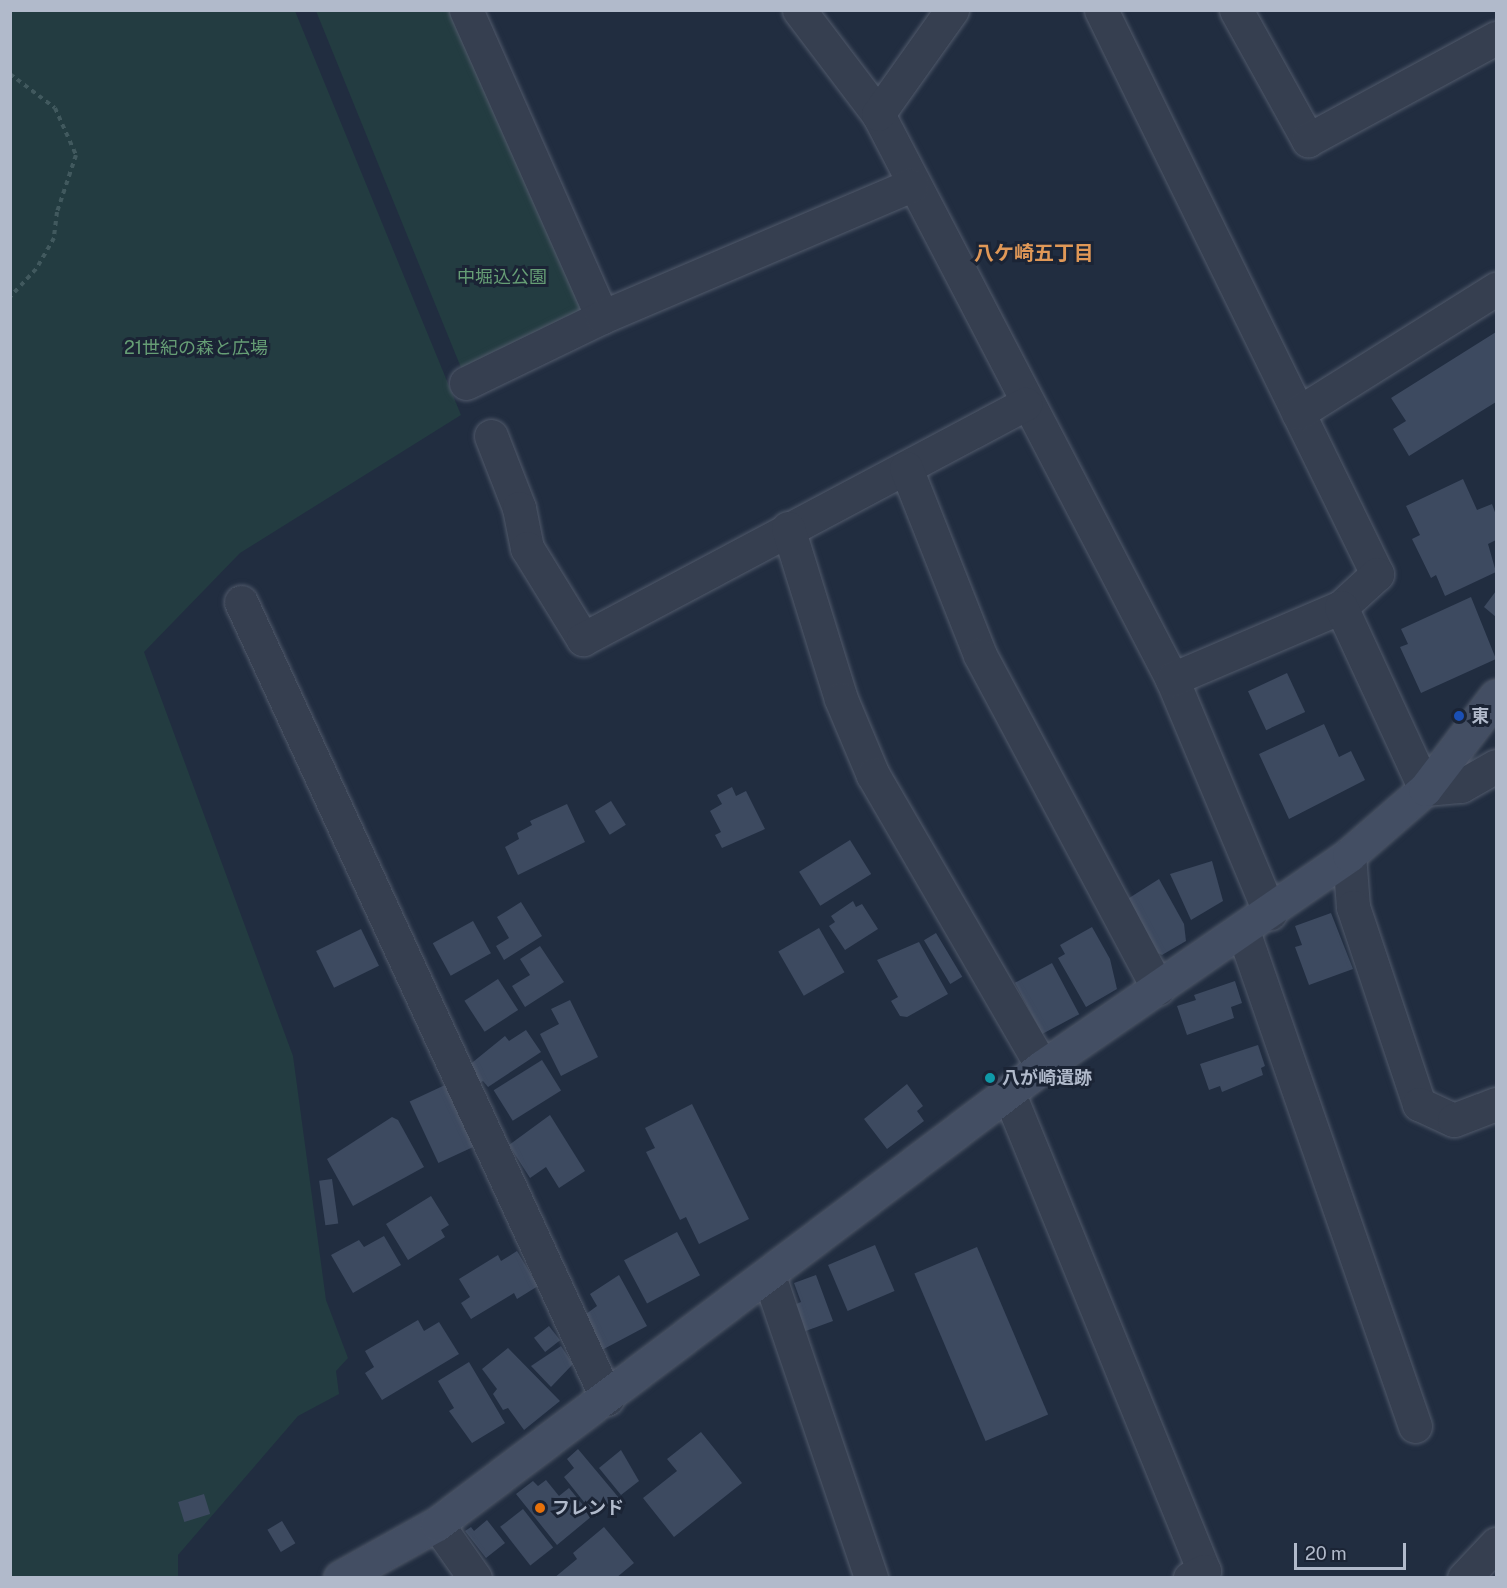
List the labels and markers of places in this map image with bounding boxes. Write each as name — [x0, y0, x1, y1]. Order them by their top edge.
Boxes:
place label: 東 — [1471, 705, 1489, 727]
marker: 東 — [1452, 709, 1466, 723]
place label: 八が崎遺跡 — [1002, 1067, 1092, 1089]
marker: 八が崎遺跡 — [983, 1071, 997, 1085]
place label: フレンド — [552, 1497, 624, 1519]
marker: フレンド — [533, 1501, 547, 1515]

